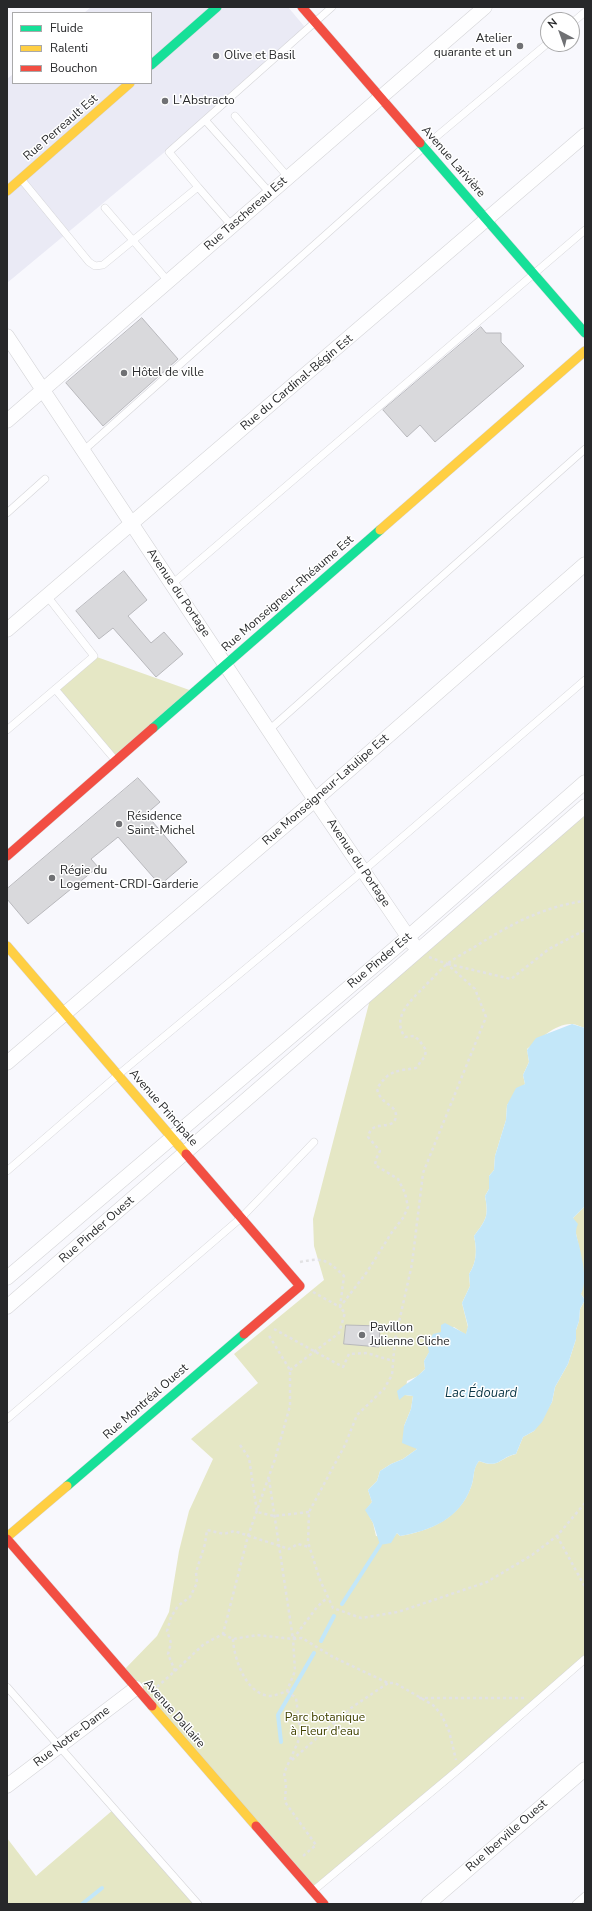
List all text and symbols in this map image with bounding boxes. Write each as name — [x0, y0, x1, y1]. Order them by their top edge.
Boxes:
legend — [12, 12, 152, 84]
north arrow — [540, 12, 580, 52]
text: N — [544, 15, 560, 32]
text: Fluide — [50, 20, 83, 36]
place label: Atelier quarante et un — [434, 32, 512, 60]
text: Ralenti — [50, 40, 88, 56]
marker: Atelier quarante et un — [515, 41, 525, 51]
place label: Olive et Basil — [224, 49, 295, 63]
marker: Olive et Basil — [211, 51, 221, 61]
text: Bouchon — [50, 60, 97, 76]
street label: Rue Perreault Est — [21, 92, 101, 164]
place label: L'Abstracto — [173, 94, 235, 108]
marker: L'Abstracto — [160, 96, 170, 106]
street label: Avenue Larivière — [418, 123, 488, 201]
street label: Rue Taschereau Est — [202, 174, 290, 254]
street label: Rue du Cardinal-Bégin Est — [238, 332, 356, 434]
place label: Hôtel de ville — [132, 366, 204, 380]
marker: Hôtel de ville — [119, 368, 129, 378]
street label: Rue Monseigneur-Rhéaume Est — [219, 533, 357, 655]
street label: Avenue du Portage — [143, 546, 213, 640]
street label: Rue Monseigneur-Latulipe Est — [260, 731, 392, 849]
place label: Résidence Saint-Michel — [127, 810, 195, 838]
street label: Avenue du Portage — [323, 816, 393, 910]
marker: Résidence Saint-Michel — [114, 819, 124, 829]
place label: Régie du Logement-CRDI-Garderie — [60, 864, 198, 892]
marker: Régie du Logement-CRDI-Garderie — [47, 873, 57, 883]
street label: Rue Pinder Est — [345, 930, 415, 992]
street label: Avenue Principale — [126, 1067, 200, 1149]
street label: Rue Pinder Ouest — [57, 1194, 137, 1266]
place label: Pavillon Julienne Cliche — [370, 1321, 450, 1349]
marker: Pavillon Julienne Cliche — [357, 1330, 367, 1340]
street label: Rue Montréal Ouest — [101, 1361, 191, 1443]
water label: Lac Édouard — [445, 1386, 517, 1402]
street label: Avenue Dallaire — [140, 1677, 208, 1751]
street label: Rue Notre-Dame — [31, 1704, 113, 1770]
park label: Parc botanique à Fleur d'eau — [285, 1711, 365, 1739]
street label: Rue Iberville Ouest — [463, 1797, 551, 1875]

